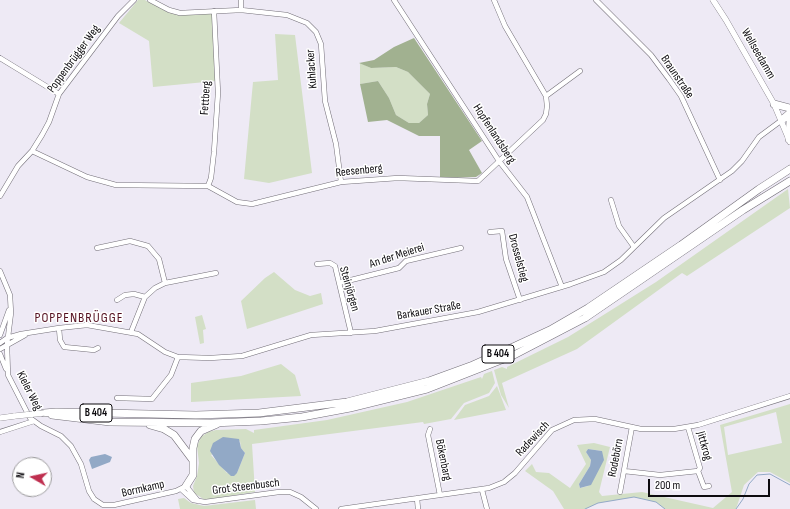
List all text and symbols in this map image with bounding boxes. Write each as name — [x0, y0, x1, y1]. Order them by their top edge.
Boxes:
street label: Poppenbrügger Weg — [45, 22, 103, 96]
street label: Wellseedamm — [738, 26, 778, 82]
street label: Kuhlacker — [303, 49, 321, 89]
street label: Braunstraße — [657, 53, 697, 101]
street label: Fettberg — [198, 80, 214, 116]
street label: Hopfenlandsberg — [469, 101, 519, 167]
street label: Reesenberg — [335, 161, 383, 181]
street label: Drosselstieg — [505, 232, 531, 284]
street label: An der Meierei — [368, 240, 426, 272]
street label: Steinjörgen — [336, 265, 362, 313]
street label: Barkauer Straße — [396, 298, 462, 324]
district label: POPPENBRÜGGE — [35, 310, 123, 326]
road number: B 404 — [482, 345, 514, 363]
street label: Kieler Weg — [13, 369, 45, 413]
road number: B 404 — [80, 404, 112, 422]
street label: Radewisch — [513, 418, 553, 460]
street label: Jittkrog — [693, 430, 715, 462]
street label: Bökenbarg — [432, 438, 454, 482]
street label: Rodebörn — [605, 438, 627, 478]
north arrow — [12, 457, 52, 497]
text: N — [14, 471, 28, 479]
scale bar — [650, 471, 772, 497]
street label: Grot Steenbusch — [212, 476, 280, 498]
street label: Bormkamp — [120, 477, 166, 501]
text: 200 m — [655, 478, 680, 493]

